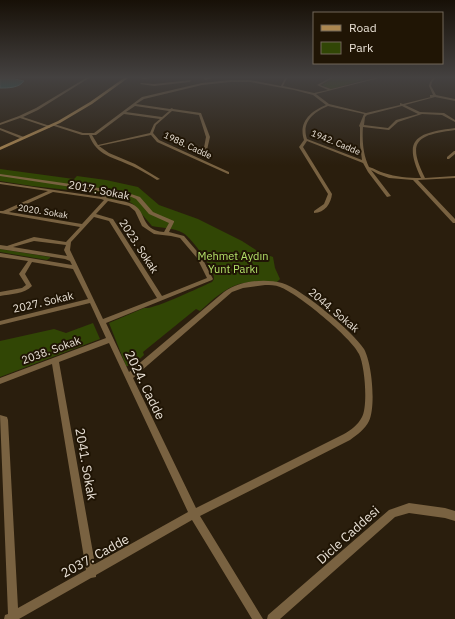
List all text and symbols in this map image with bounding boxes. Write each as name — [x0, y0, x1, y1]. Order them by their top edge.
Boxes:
legend — [313, 12, 443, 64]
text: Road — [349, 20, 377, 35]
text: Park — [349, 40, 374, 55]
street label: 1942. Cadde — [310, 127, 362, 157]
street label: 1988. Cadde — [162, 129, 214, 161]
street label: 2017. Sokak — [67, 177, 131, 203]
street label: 2020. Sokak — [17, 202, 69, 220]
street label: 2023. Sokak — [116, 216, 162, 276]
park label: Mehmet Aydın Yunt Parkı — [197, 249, 269, 276]
street label: 2044. Sokak — [306, 285, 362, 335]
street label: 2027. Sokak — [11, 288, 75, 316]
street label: 2038. Sokak — [19, 333, 83, 367]
street label: 2024. Cadde — [121, 348, 169, 422]
street label: 2041. Sokak — [71, 426, 101, 502]
street label: Dicle Caddesi — [313, 502, 383, 568]
street label: 2037. Cadde — [58, 530, 132, 582]

